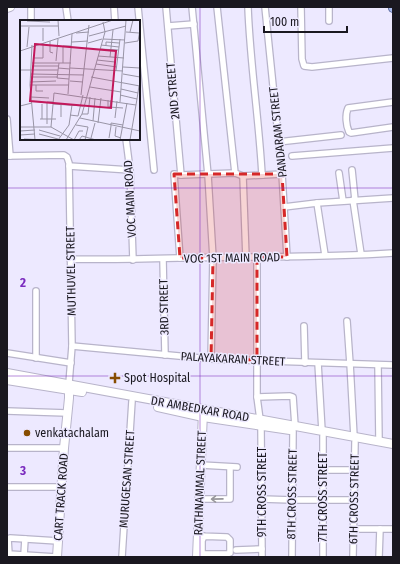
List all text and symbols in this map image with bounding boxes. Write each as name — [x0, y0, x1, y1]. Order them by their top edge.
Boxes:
scale bar — [264, 8, 347, 34]
text: 100 m — [270, 15, 299, 29]
inset map — [20, 20, 140, 140]
street label: 2ND STREET — [164, 62, 182, 120]
street label: PANDARAM STREET — [266, 86, 290, 178]
street label: VOC MAIN ROAD — [121, 160, 139, 238]
street label: MUTHUVEL STREET — [63, 225, 79, 316]
street label: VOC 1ST MAIN ROAD — [184, 250, 280, 266]
text: 2 — [19, 275, 26, 290]
street label: 3RD STREET — [157, 278, 171, 335]
street label: PALAYAKARAN STREET — [180, 349, 286, 369]
place label: Spot Hospital — [124, 371, 190, 385]
marker: Spot Hospital — [109, 372, 121, 384]
street label: DR AMBEDKAR ROAD — [150, 393, 250, 425]
place label: venkatachalam — [35, 426, 109, 440]
marker: venkatachalam — [22, 428, 32, 438]
street label: MURUGESAN STREET — [117, 429, 137, 529]
street label: RATHNAMMAL STREET — [191, 430, 209, 536]
street label: 9TH CROSS STREET — [255, 446, 269, 537]
street label: 8TH CROSS STREET — [284, 448, 300, 539]
street label: 7TH CROSS STREET — [316, 452, 330, 542]
street label: CART TRACK ROAD — [51, 453, 71, 541]
street label: 6TH CROSS STREET — [346, 453, 362, 544]
text: 3 — [19, 463, 26, 478]
one-way arrow — [211, 495, 224, 503]

